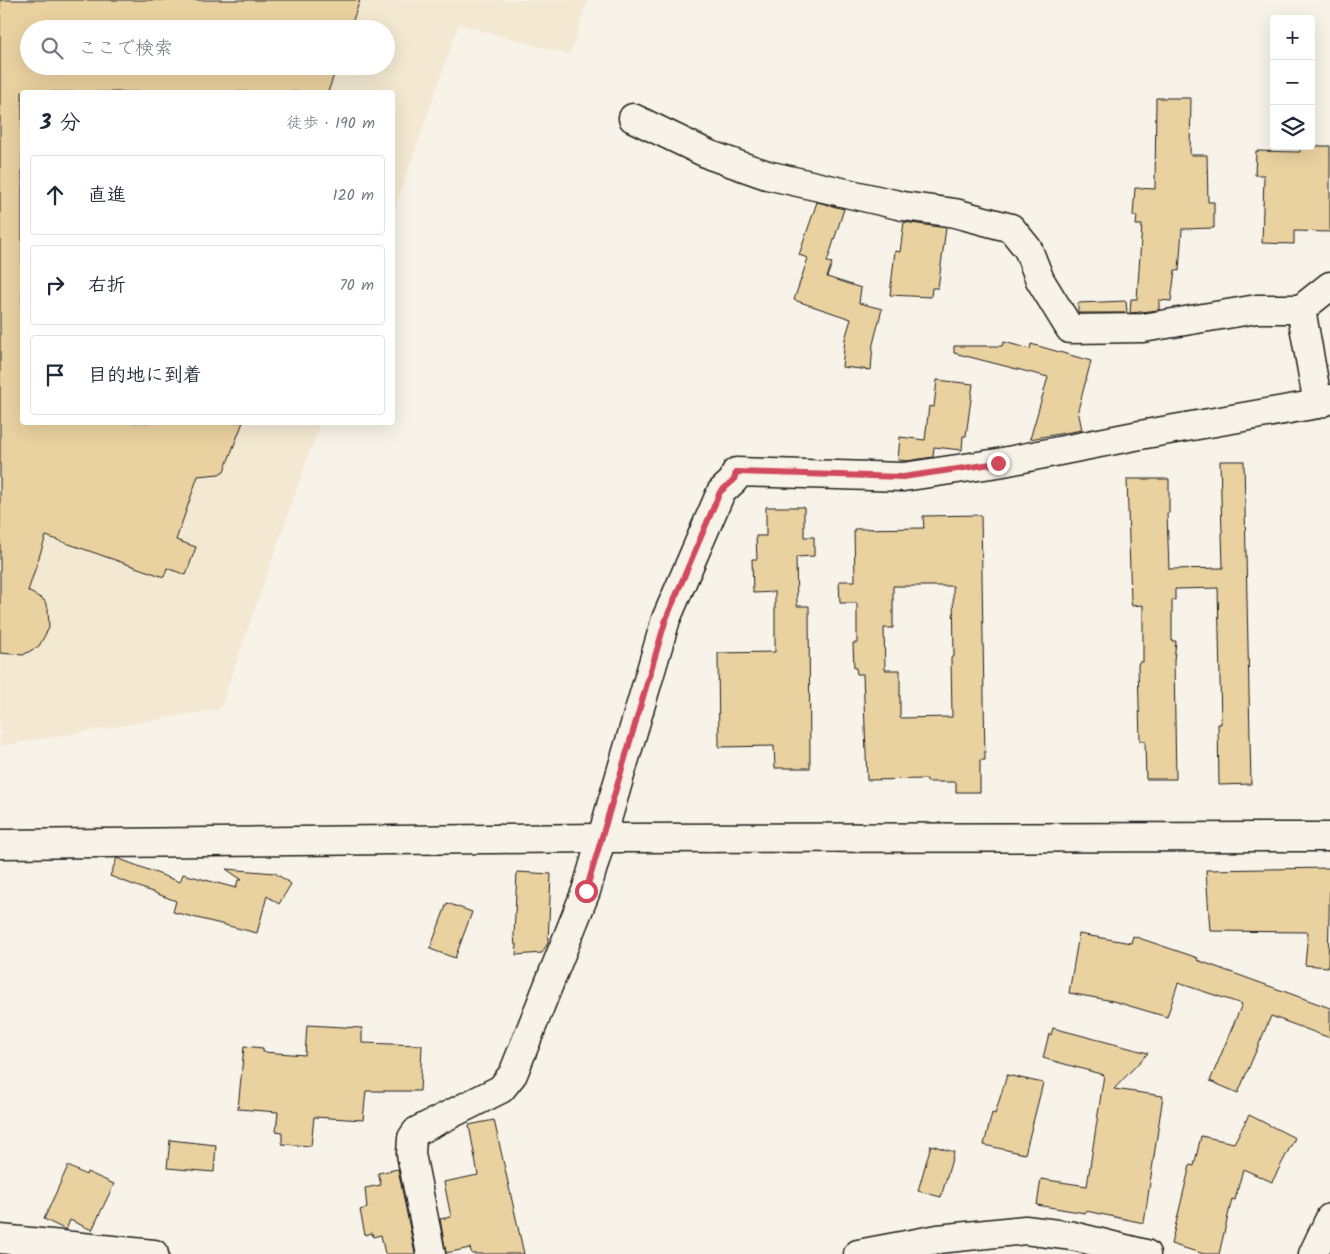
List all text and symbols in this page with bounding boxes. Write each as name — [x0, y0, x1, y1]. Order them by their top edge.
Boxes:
map controls — [1270, 15, 1315, 150]
button: + — [1270, 15, 1315, 60]
search box — [20, 20, 395, 75]
icon: search — [38, 34, 66, 62]
text: ここで検索 — [78, 34, 173, 64]
button: − — [1270, 60, 1315, 105]
button: layers — [1270, 105, 1315, 150]
text: 3 分 — [40, 107, 81, 140]
text: 徒歩 · 190 m — [286, 111, 375, 136]
icon: ahead — [41, 181, 69, 209]
text: 直進 — [88, 181, 126, 211]
text: 120 m — [333, 183, 374, 208]
icon: right — [41, 271, 69, 299]
text: 右折 — [88, 271, 126, 301]
text: 70 m — [339, 273, 374, 298]
icon: arrive — [41, 361, 69, 389]
text: 目的地に到着 — [88, 361, 202, 391]
route end — [987, 452, 1010, 475]
route start — [575, 880, 598, 903]

